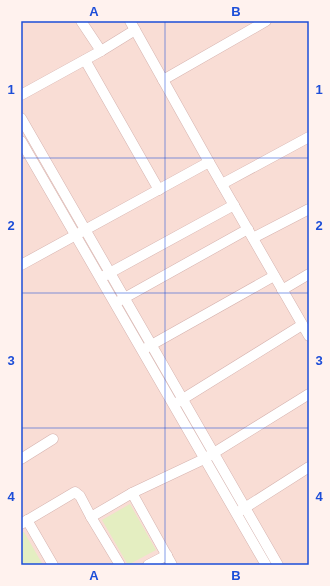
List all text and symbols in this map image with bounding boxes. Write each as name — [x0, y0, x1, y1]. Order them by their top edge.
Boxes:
text: A — [89, 4, 99, 19]
text: B — [231, 4, 241, 19]
text: 1 — [7, 82, 15, 97]
text: 1 — [315, 82, 323, 97]
text: 2 — [7, 218, 15, 233]
text: 2 — [315, 218, 323, 233]
text: 3 — [7, 353, 15, 368]
text: 3 — [315, 353, 323, 368]
text: 4 — [7, 489, 15, 504]
text: 4 — [315, 489, 323, 504]
text: A — [89, 568, 99, 583]
text: B — [231, 568, 241, 583]

